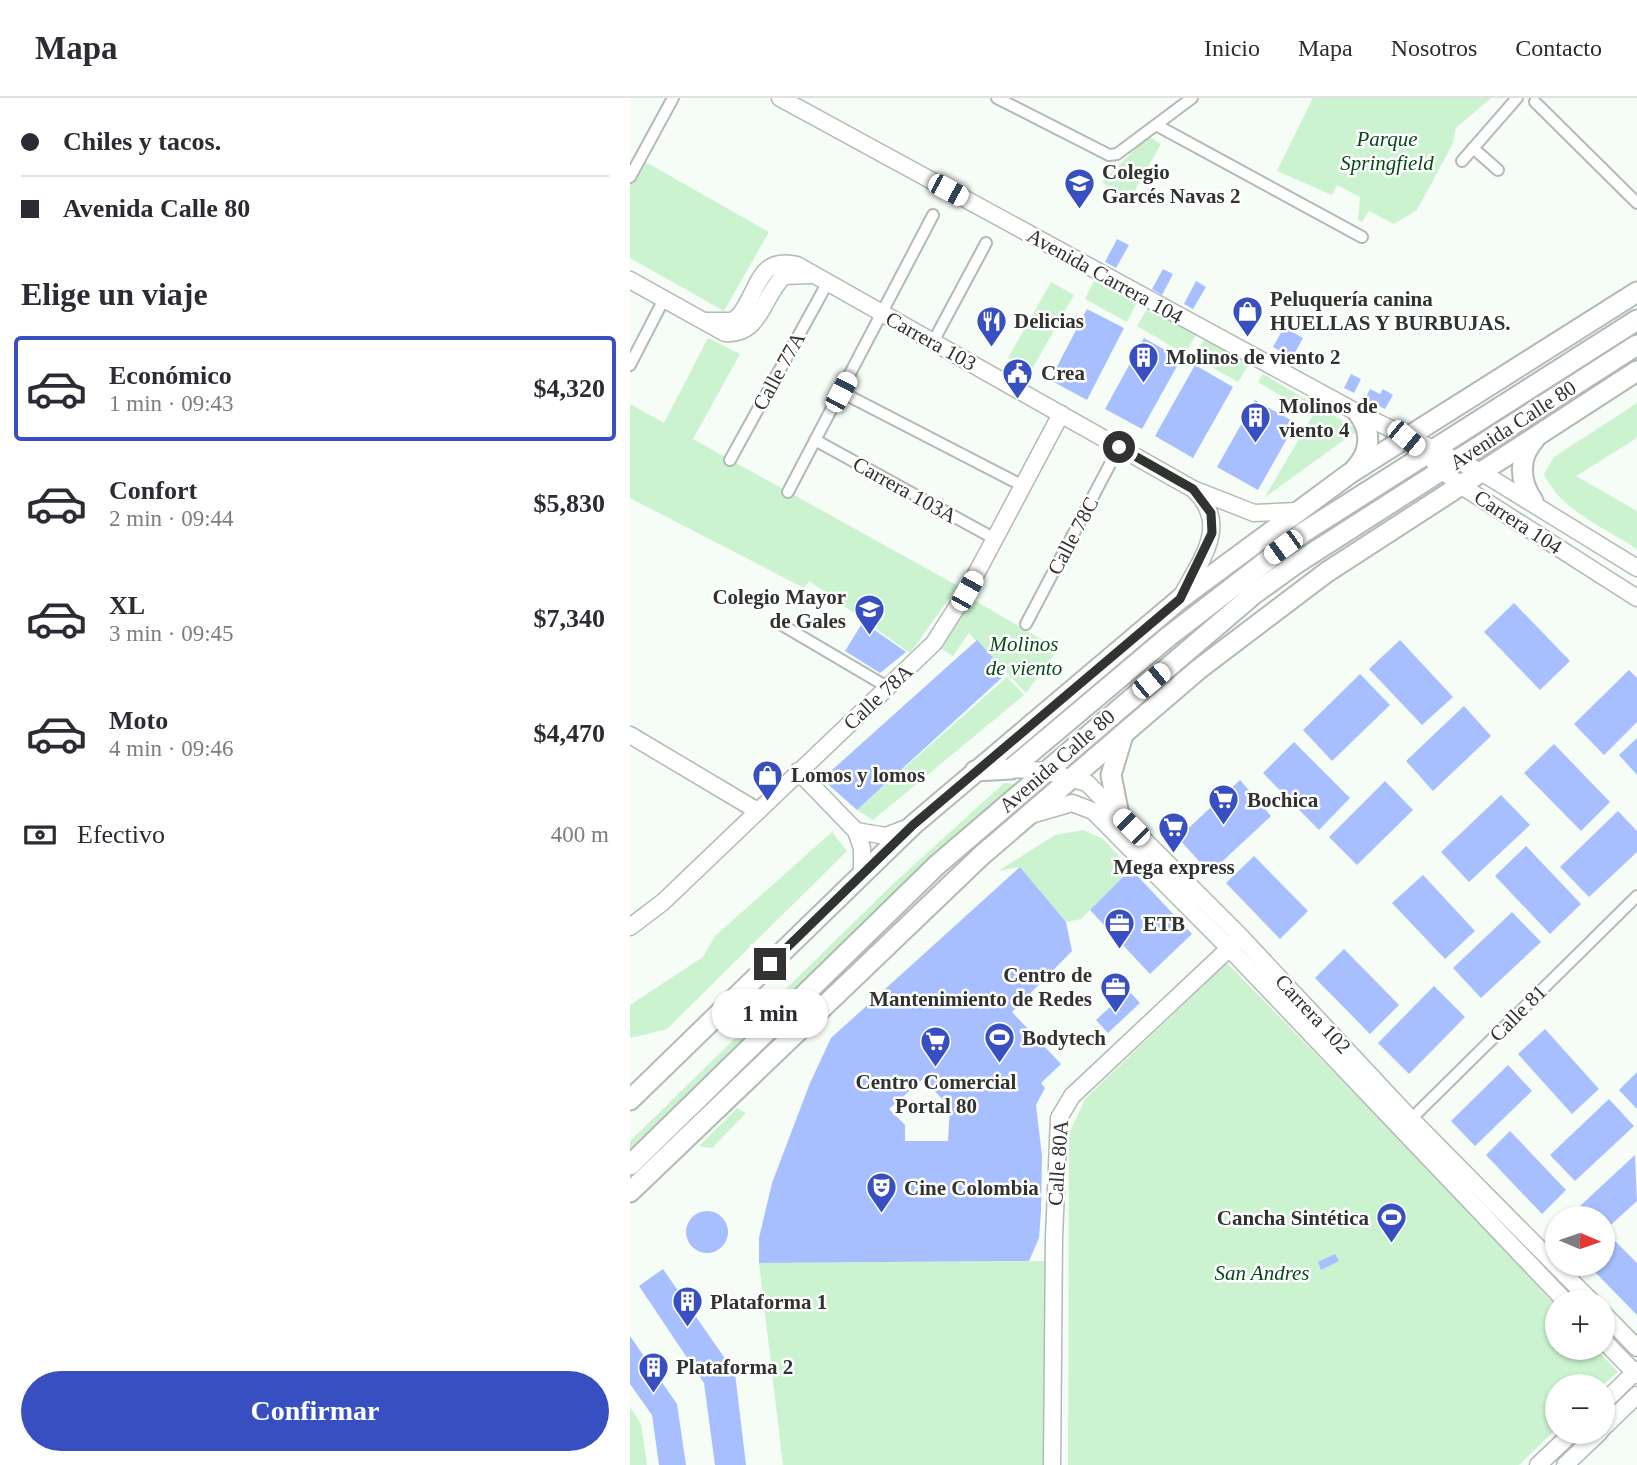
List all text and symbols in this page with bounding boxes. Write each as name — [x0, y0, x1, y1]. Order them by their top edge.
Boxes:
text: Mapa — [35, 30, 118, 66]
text: Inicio — [1204, 35, 1260, 61]
text: Mapa — [1298, 35, 1353, 61]
text: Nosotros — [1391, 35, 1477, 61]
text: Contacto — [1515, 35, 1602, 61]
text: Chiles y tacos. — [63, 127, 221, 156]
park label: Parque Springfield — [1340, 127, 1434, 175]
place label: Colegio Garcés Navas 2 — [1102, 160, 1240, 208]
school or university icon: Colegio Garcés Navas 2 — [1062, 167, 1096, 211]
car — [925, 171, 972, 209]
text: Avenida Calle 80 — [63, 194, 250, 223]
street label: Avenida Carrera 104 — [1023, 223, 1188, 329]
text: Elige un viaje — [21, 276, 208, 312]
place label: Peluquería canina HUELLAS Y BURBUJAS. — [1270, 287, 1511, 335]
shop icon: Peluquería canina HUELLAS Y BURBUJAS. — [1230, 294, 1264, 338]
restaurant icon: Delicias — [974, 304, 1008, 348]
street label: Carrera 103 — [882, 306, 980, 376]
place label: Delicias — [1014, 309, 1084, 333]
street label: Calle 77A — [748, 327, 811, 414]
building icon: Molinos de viento 2 — [1126, 340, 1160, 384]
place label: Molinos de viento 2 — [1166, 345, 1340, 369]
public building icon: Crea — [1001, 356, 1035, 400]
icon: car — [25, 357, 88, 420]
text: Económico — [109, 361, 232, 390]
place label: Crea — [1041, 361, 1085, 385]
car — [822, 369, 861, 415]
text: $4,320 — [534, 374, 605, 403]
street label: Avenida Calle 80 — [1445, 375, 1581, 475]
text: 1 min · 09:43 — [109, 391, 234, 416]
place label: Molinos de viento 4 — [1279, 394, 1378, 442]
building icon: Molinos de viento 4 — [1239, 401, 1273, 445]
car — [1384, 416, 1429, 460]
route start — [1103, 431, 1135, 463]
street label: Carrera 103A — [849, 452, 962, 529]
icon: car — [25, 472, 88, 535]
text: Confort — [109, 476, 197, 505]
street label: Carrera 104 — [1470, 485, 1567, 559]
text: $5,830 — [534, 489, 605, 518]
street label: Calle 78C — [1043, 493, 1103, 579]
text: 2 min · 09:44 — [109, 506, 234, 531]
car — [1260, 526, 1307, 568]
car — [948, 568, 987, 614]
place label: Colegio Mayor de Gales — [712, 585, 846, 633]
icon: car — [25, 587, 88, 650]
text: XL — [109, 591, 145, 620]
school or university icon: Colegio Mayor de Gales — [852, 592, 886, 636]
text: $7,340 — [534, 604, 605, 633]
text: 3 min · 09:45 — [109, 621, 234, 646]
park label: Molinos de viento — [986, 632, 1062, 680]
street label: Calle 78A — [838, 658, 918, 735]
car — [1129, 659, 1174, 703]
icon: car — [25, 702, 88, 765]
street label: Avenida Calle 80 — [994, 704, 1120, 818]
text: Moto — [109, 706, 168, 735]
text: $4,470 — [534, 719, 605, 748]
text: 4 min · 09:46 — [109, 736, 234, 761]
shop icon: Lomos y lomos — [751, 758, 785, 802]
place label: Lomos y lomos — [791, 763, 925, 787]
supermarket icon: Bochica — [1207, 783, 1241, 827]
place label: Bochica — [1247, 788, 1319, 812]
car — [1109, 805, 1154, 849]
supermarket icon: Mega express — [1157, 810, 1191, 854]
icon: cash — [21, 816, 59, 854]
text: Efectivo — [77, 820, 165, 849]
text: 400 m — [551, 822, 609, 847]
place label: Mega express — [1113, 855, 1235, 879]
office icon: ETB — [1103, 907, 1137, 951]
place label: ETB — [1143, 912, 1185, 936]
route end — [754, 948, 786, 980]
place label: Centro de Mantenimiento de Redes — [869, 963, 1092, 1011]
street label: Carrera 102 — [1270, 969, 1356, 1059]
office icon: Centro de Mantenimiento de Redes — [1098, 970, 1132, 1014]
street label: Calle 81 — [1485, 980, 1551, 1046]
callout: 1 min — [712, 988, 828, 1038]
text: 1 min — [742, 1001, 798, 1026]
sports icon: Bodytech — [982, 1021, 1016, 1065]
supermarket icon: Centro Comercial Portal 80 — [919, 1025, 953, 1069]
place label: Bodytech — [1022, 1026, 1106, 1050]
place label: Centro Comercial Portal 80 — [856, 1070, 1017, 1118]
street label: Calle 80A — [1043, 1119, 1073, 1207]
theatre icon: Cine Colombia — [864, 1171, 898, 1215]
place label: Cine Colombia — [904, 1176, 1039, 1200]
sports icon: Cancha Sintética — [1375, 1201, 1409, 1245]
place label: Cancha Sintética — [1217, 1206, 1370, 1230]
north arrow — [1545, 1206, 1615, 1276]
map controls — [1545, 1206, 1615, 1444]
park label: San Andres — [1214, 1261, 1310, 1285]
building icon: Plataforma 1 — [670, 1285, 704, 1329]
place label: Plataforma 1 — [710, 1290, 827, 1314]
button: + — [1545, 1290, 1615, 1360]
building icon: Plataforma 2 — [636, 1350, 670, 1394]
place label: Plataforma 2 — [676, 1355, 793, 1379]
button: Confirmar — [21, 1371, 609, 1451]
button: − — [1545, 1374, 1615, 1444]

